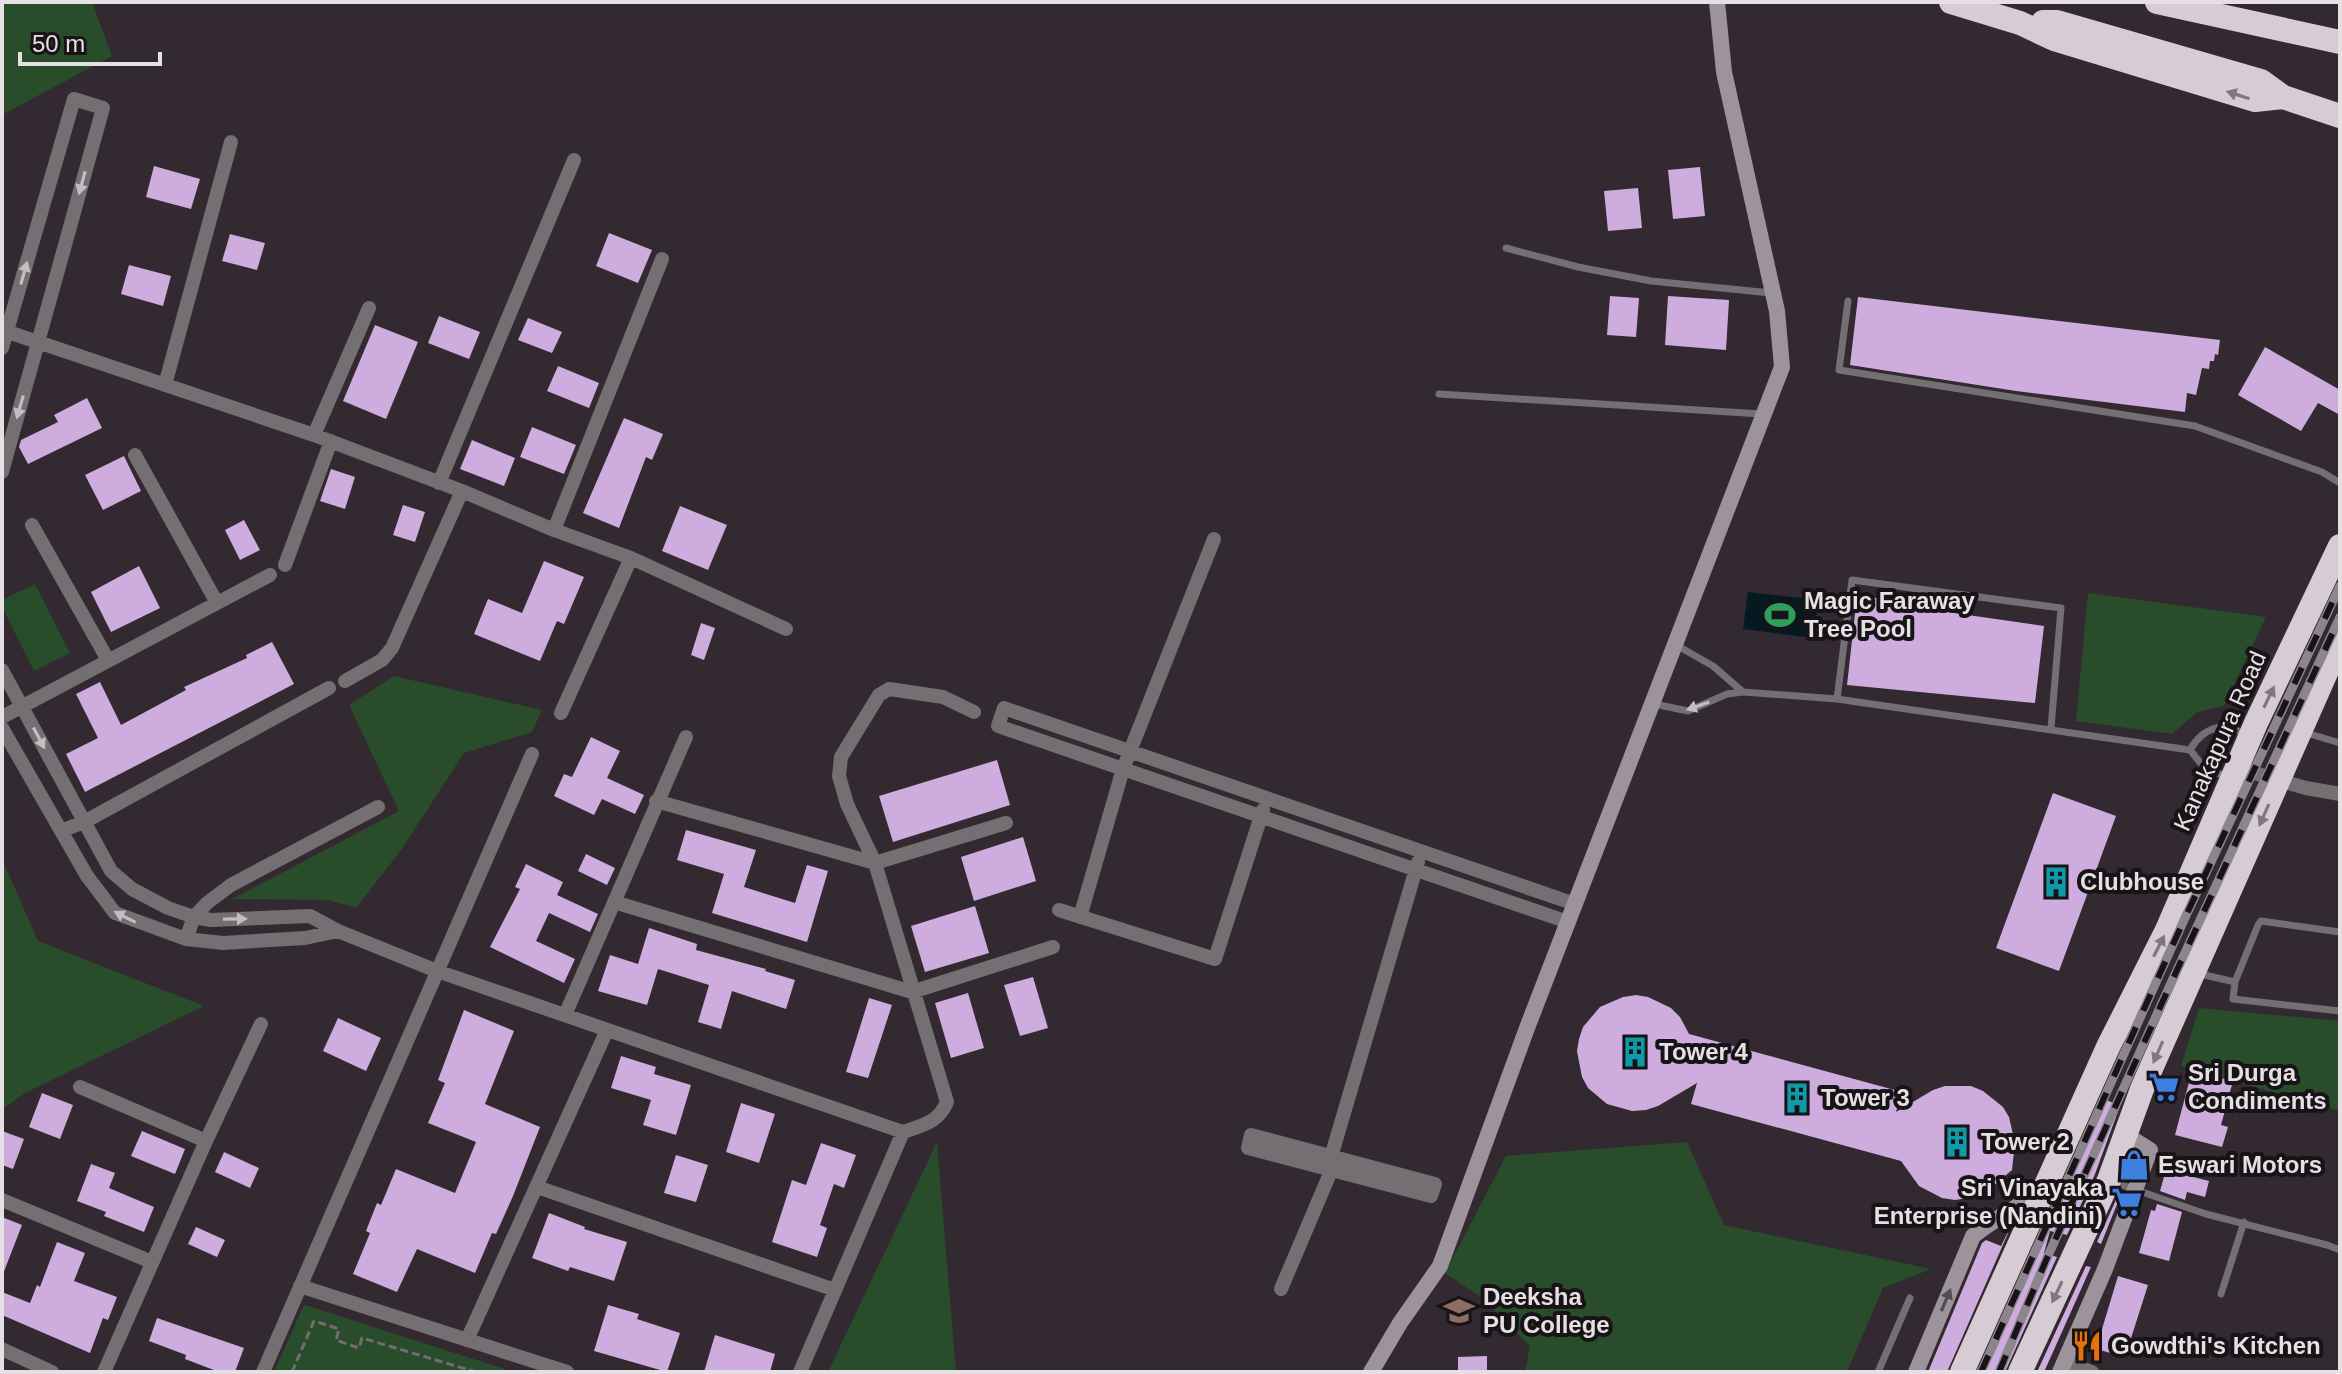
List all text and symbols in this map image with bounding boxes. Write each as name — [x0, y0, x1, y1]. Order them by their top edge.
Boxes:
scale bar — [20, 16, 160, 66]
text: 50 m — [32, 30, 85, 57]
one-way arrow — [2226, 88, 2250, 100]
one-way arrow — [75, 172, 88, 196]
one-way arrow — [18, 260, 30, 285]
one-way arrow — [14, 394, 26, 419]
place label: Magic Faraway Tree Pool — [1804, 587, 1975, 642]
sports icon: Magic Faraway Tree Pool — [1763, 598, 1797, 632]
street label: Kanakapura Road — [2168, 647, 2271, 835]
one-way arrow — [2262, 685, 2276, 708]
one-way arrow — [1686, 700, 1710, 713]
one-way arrow — [33, 727, 46, 750]
one-way arrow — [2258, 803, 2271, 827]
building icon: Clubhouse — [2039, 865, 2073, 899]
place label: Clubhouse — [2080, 868, 2204, 895]
one-way arrow — [114, 910, 137, 924]
one-way arrow — [223, 913, 248, 926]
one-way arrow — [2153, 934, 2166, 957]
building icon: Tower 4 — [1618, 1035, 1652, 1069]
place label: Tower 4 — [1659, 1038, 1749, 1065]
one-way arrow — [2152, 1041, 2165, 1064]
place label: Sri Durga Condiments — [2188, 1059, 2327, 1114]
supermarket icon: Sri Durga Condiments — [2147, 1070, 2181, 1104]
building icon: Tower 3 — [1780, 1081, 1814, 1115]
place label: Tower 3 — [1821, 1084, 1910, 1111]
building icon: Tower 2 — [1940, 1125, 1974, 1159]
place label: Tower 2 — [1981, 1128, 2070, 1155]
shop icon: Eswari Motors — [2117, 1148, 2151, 1182]
place label: Eswari Motors — [2158, 1151, 2322, 1178]
place label: Sri Vinayaka Enterprise (Nandini) — [1874, 1174, 2104, 1229]
supermarket icon: Sri Vinayaka Enterprise (Nandini) — [2110, 1185, 2144, 1219]
one-way arrow — [2050, 1280, 2064, 1303]
place label: Deeksha PU College — [1483, 1283, 1610, 1338]
one-way arrow — [1940, 1288, 1953, 1312]
school or university icon: Deeksha PU College — [1442, 1294, 1476, 1328]
restaurant icon: Gowdthi's Kitchen — [2070, 1329, 2104, 1363]
place label: Gowdthi's Kitchen — [2111, 1332, 2321, 1359]

